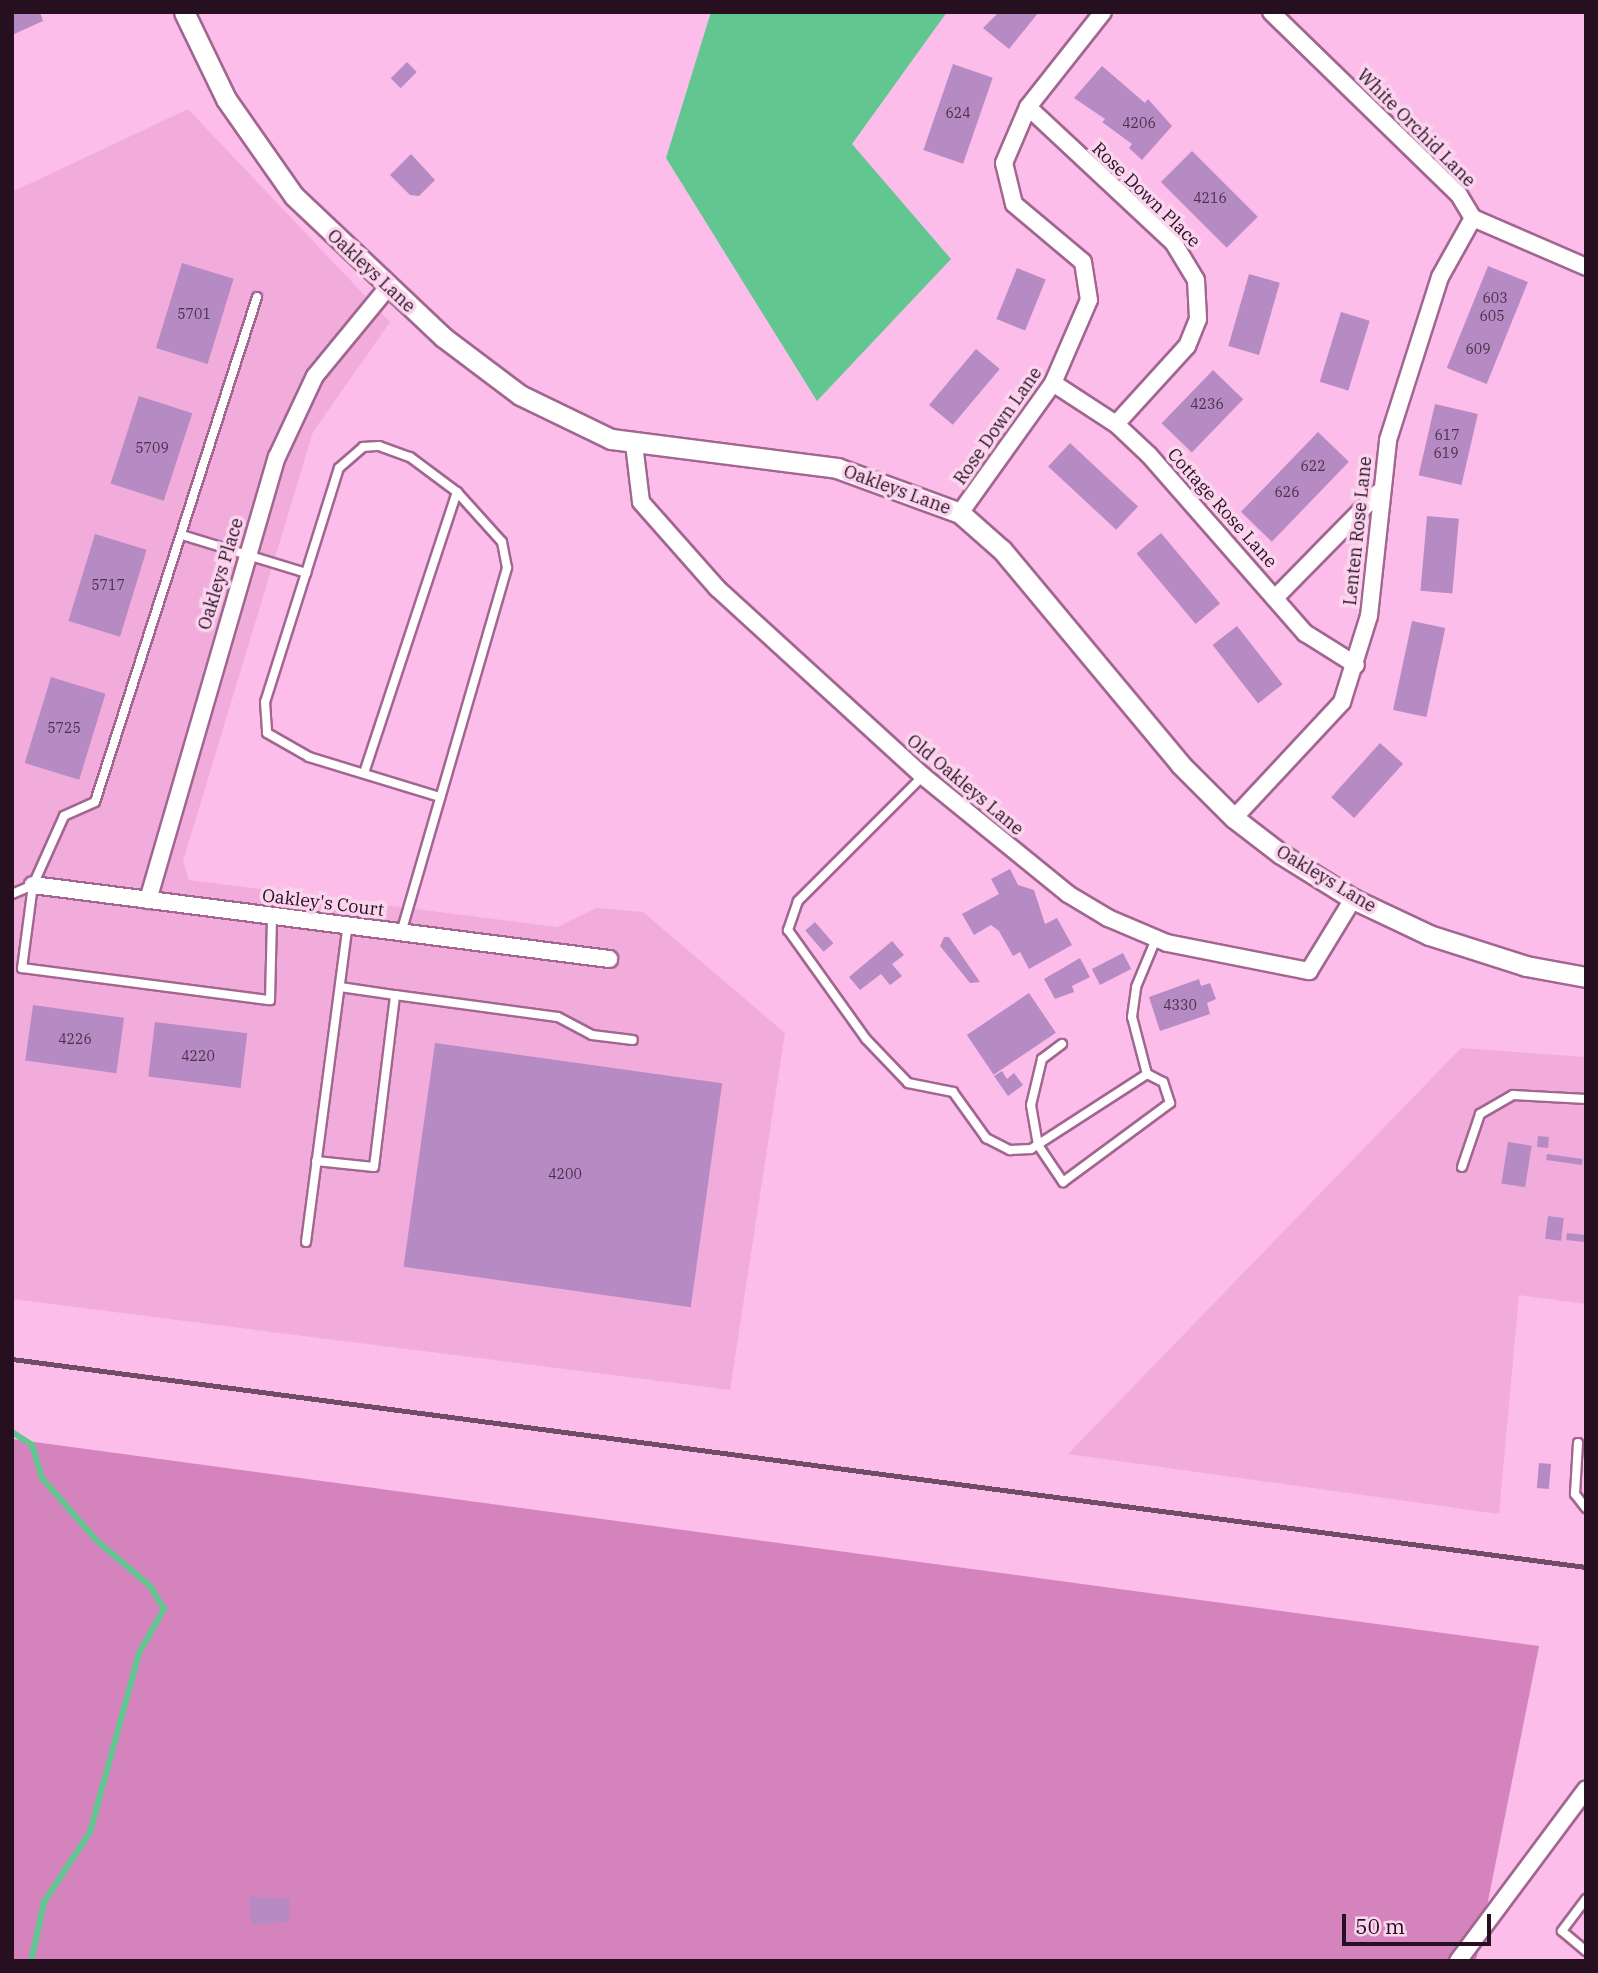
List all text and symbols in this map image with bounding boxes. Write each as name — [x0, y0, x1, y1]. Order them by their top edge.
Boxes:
street label: White Orchid Lane — [1352, 64, 1480, 192]
house number: 624 — [945, 105, 971, 121]
house number: 4206 — [1122, 115, 1156, 131]
street label: Rose Down Place — [1087, 138, 1205, 252]
house number: 4216 — [1193, 190, 1227, 206]
street label: Oakleys Lane — [323, 225, 419, 317]
house number: 603 — [1482, 290, 1508, 306]
house number: 5701 — [177, 306, 211, 322]
house number: 605 — [1479, 308, 1505, 324]
house number: 609 — [1465, 341, 1491, 357]
street label: Rose Down Lane — [949, 363, 1047, 489]
house number: 4236 — [1190, 396, 1224, 412]
house number: 617 — [1434, 427, 1460, 443]
house number: 5709 — [135, 440, 169, 456]
street label: Cottage Rose Lane — [1163, 444, 1281, 572]
house number: 619 — [1433, 445, 1459, 461]
street label: Lenten Rose Lane — [1339, 455, 1377, 607]
house number: 622 — [1300, 458, 1326, 474]
street label: Oakleys Lane — [841, 461, 953, 519]
house number: 626 — [1274, 484, 1300, 500]
street label: Oakleys Place — [194, 515, 248, 633]
house number: 5717 — [91, 577, 125, 593]
house number: 5725 — [47, 720, 81, 736]
street label: Old Oakleys Lane — [902, 730, 1028, 840]
street label: Oakleys Lane — [1272, 841, 1380, 917]
street label: Oakley's Court — [261, 885, 385, 921]
house number: 4330 — [1163, 997, 1197, 1013]
house number: 4226 — [58, 1031, 92, 1047]
house number: 4220 — [181, 1048, 215, 1064]
house number: 4200 — [548, 1166, 582, 1182]
scale bar — [1346, 1899, 1495, 1943]
text: 50 m — [1355, 1912, 1405, 1940]

